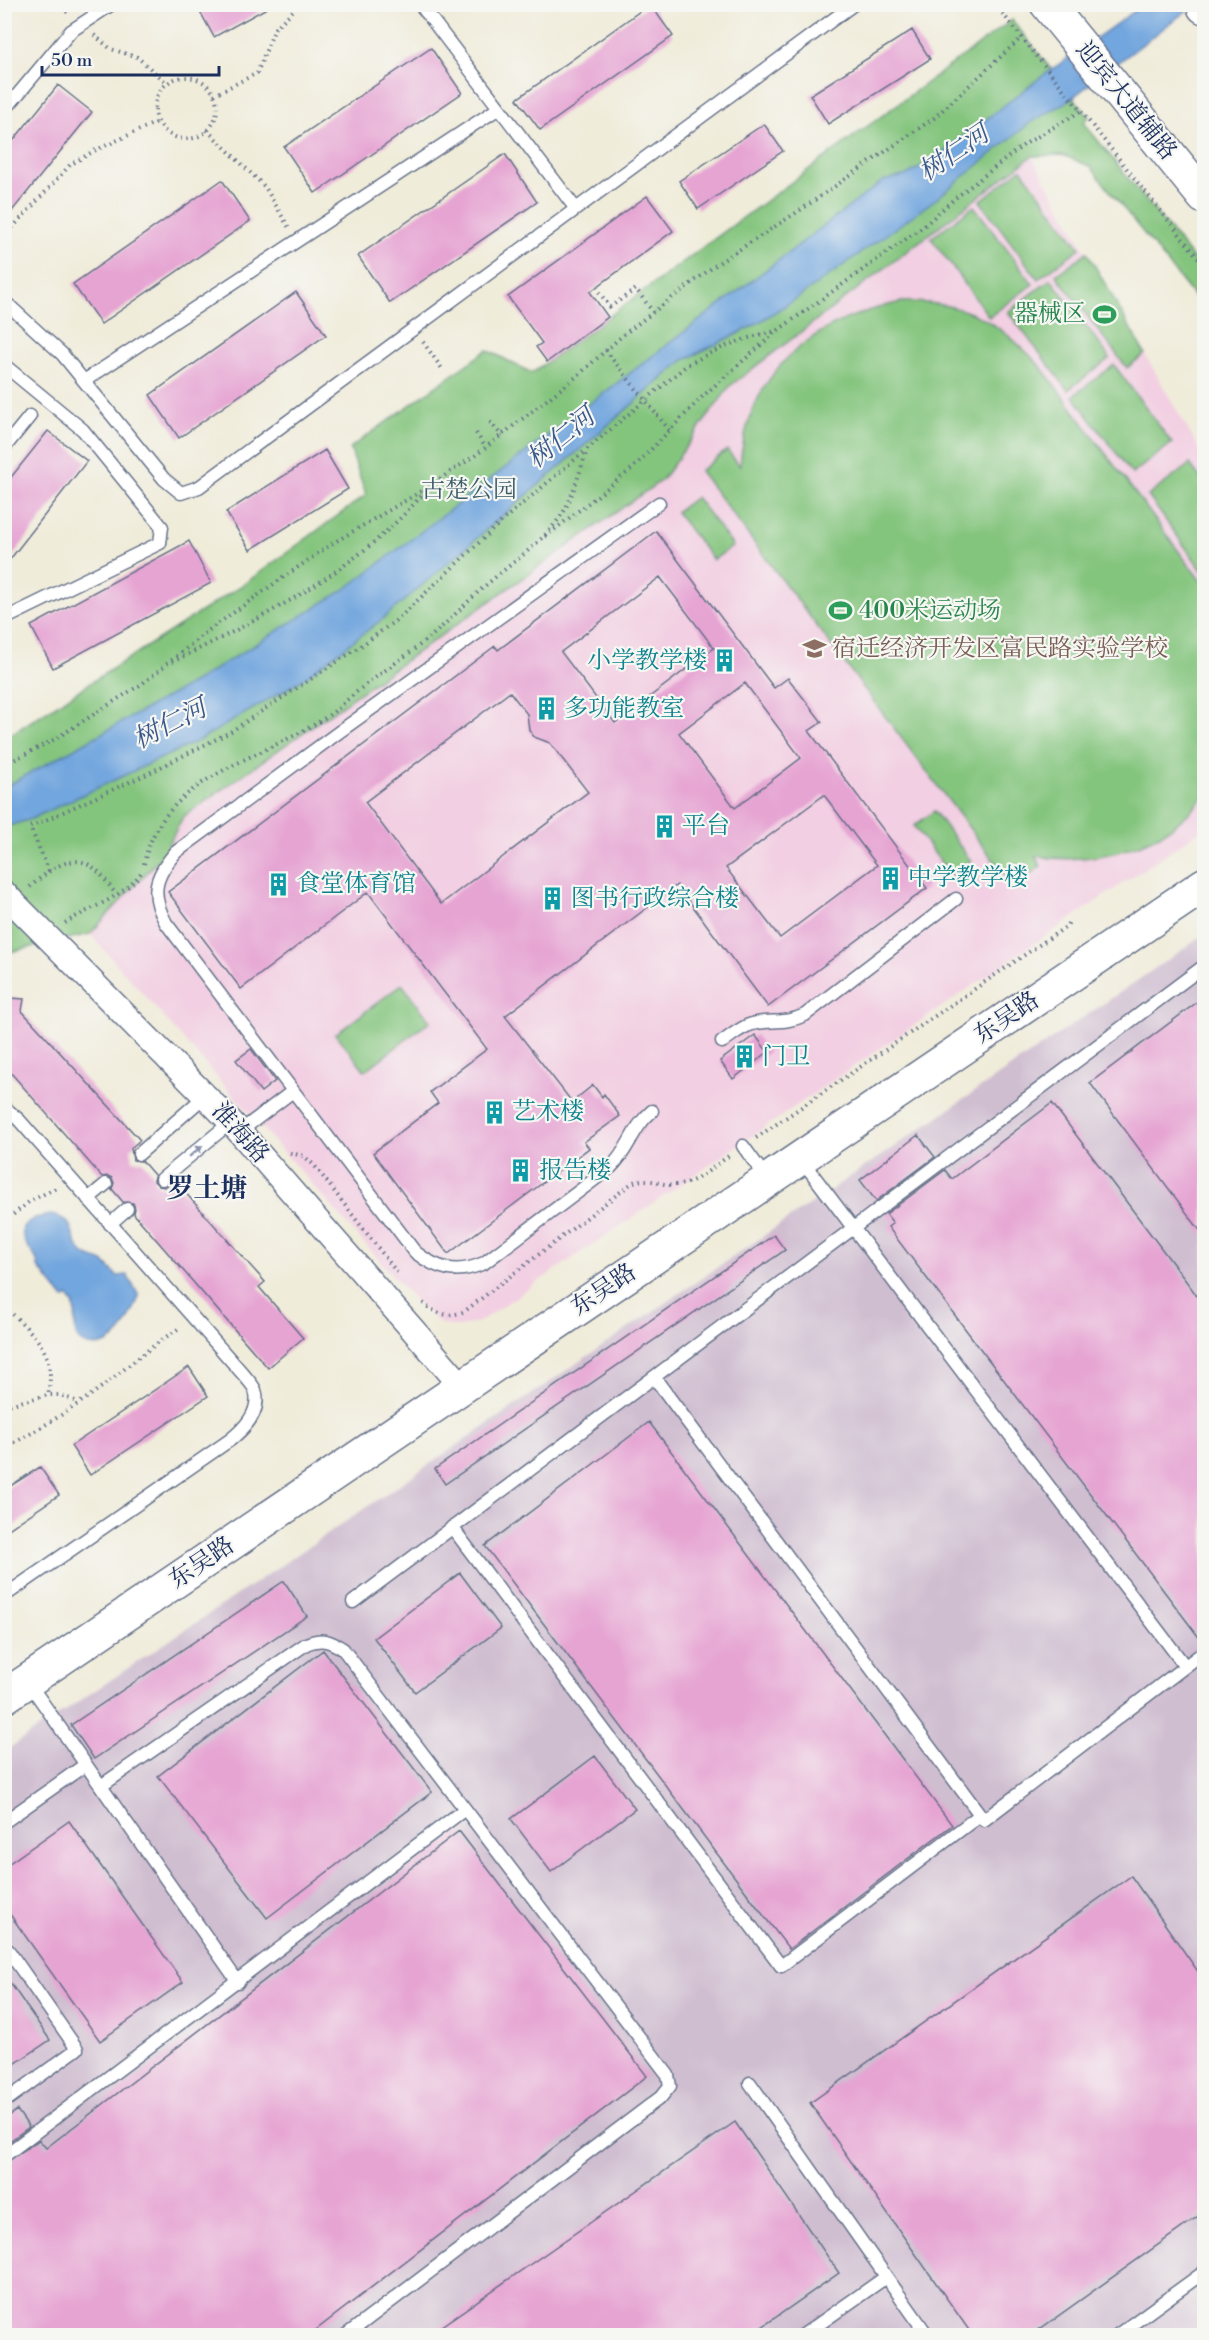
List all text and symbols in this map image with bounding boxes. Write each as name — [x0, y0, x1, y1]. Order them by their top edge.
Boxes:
street label: 迎宾大道辅路 — [1069, 36, 1183, 166]
scale bar — [42, 39, 219, 77]
text: 50 m — [51, 49, 93, 72]
water label: 树仁河 — [913, 116, 999, 188]
place label: 器械区 — [1014, 299, 1086, 329]
sports icon: 器械区 — [1091, 301, 1117, 327]
water label: 树仁河 — [521, 399, 604, 475]
park label: 古楚公园 — [421, 475, 517, 505]
place label: 400米运动场 — [859, 596, 1001, 626]
sports icon: 400米运动场 — [828, 598, 854, 624]
place label: 宿迁经济开发区富民路实验学校 — [832, 634, 1168, 664]
school or university icon: 宿迁经济开发区富民路实验学校 — [801, 636, 827, 662]
place label: 小学教学楼 — [587, 646, 707, 676]
building icon: 小学教学楼 — [712, 648, 738, 674]
water label: 树仁河 — [128, 690, 216, 756]
place label: 多功能教室 — [564, 694, 684, 724]
building icon: 多功能教室 — [533, 696, 559, 722]
place label: 平台 — [682, 811, 730, 841]
building icon: 平台 — [651, 813, 677, 839]
place label: 中学教学楼 — [908, 863, 1028, 893]
building icon: 中学教学楼 — [877, 865, 903, 891]
place label: 食堂体育馆 — [296, 869, 416, 899]
building icon: 食堂体育馆 — [265, 871, 291, 897]
place label: 图书行政综合楼 — [571, 884, 739, 914]
building icon: 图书行政综合楼 — [540, 886, 566, 912]
street label: 东吴路 — [969, 985, 1045, 1051]
place label: 门卫 — [762, 1042, 810, 1072]
building icon: 门卫 — [731, 1044, 757, 1070]
street label: 淮海路 — [205, 1096, 275, 1170]
place label: 艺术楼 — [512, 1097, 584, 1127]
building icon: 艺术楼 — [481, 1099, 507, 1125]
one-way arrow — [189, 1145, 204, 1157]
place label: 报告楼 — [539, 1156, 611, 1186]
building icon: 报告楼 — [508, 1158, 534, 1184]
district label: 罗土塘 — [167, 1172, 248, 1206]
street label: 东吴路 — [566, 1257, 642, 1323]
street label: 东吴路 — [164, 1530, 240, 1596]

